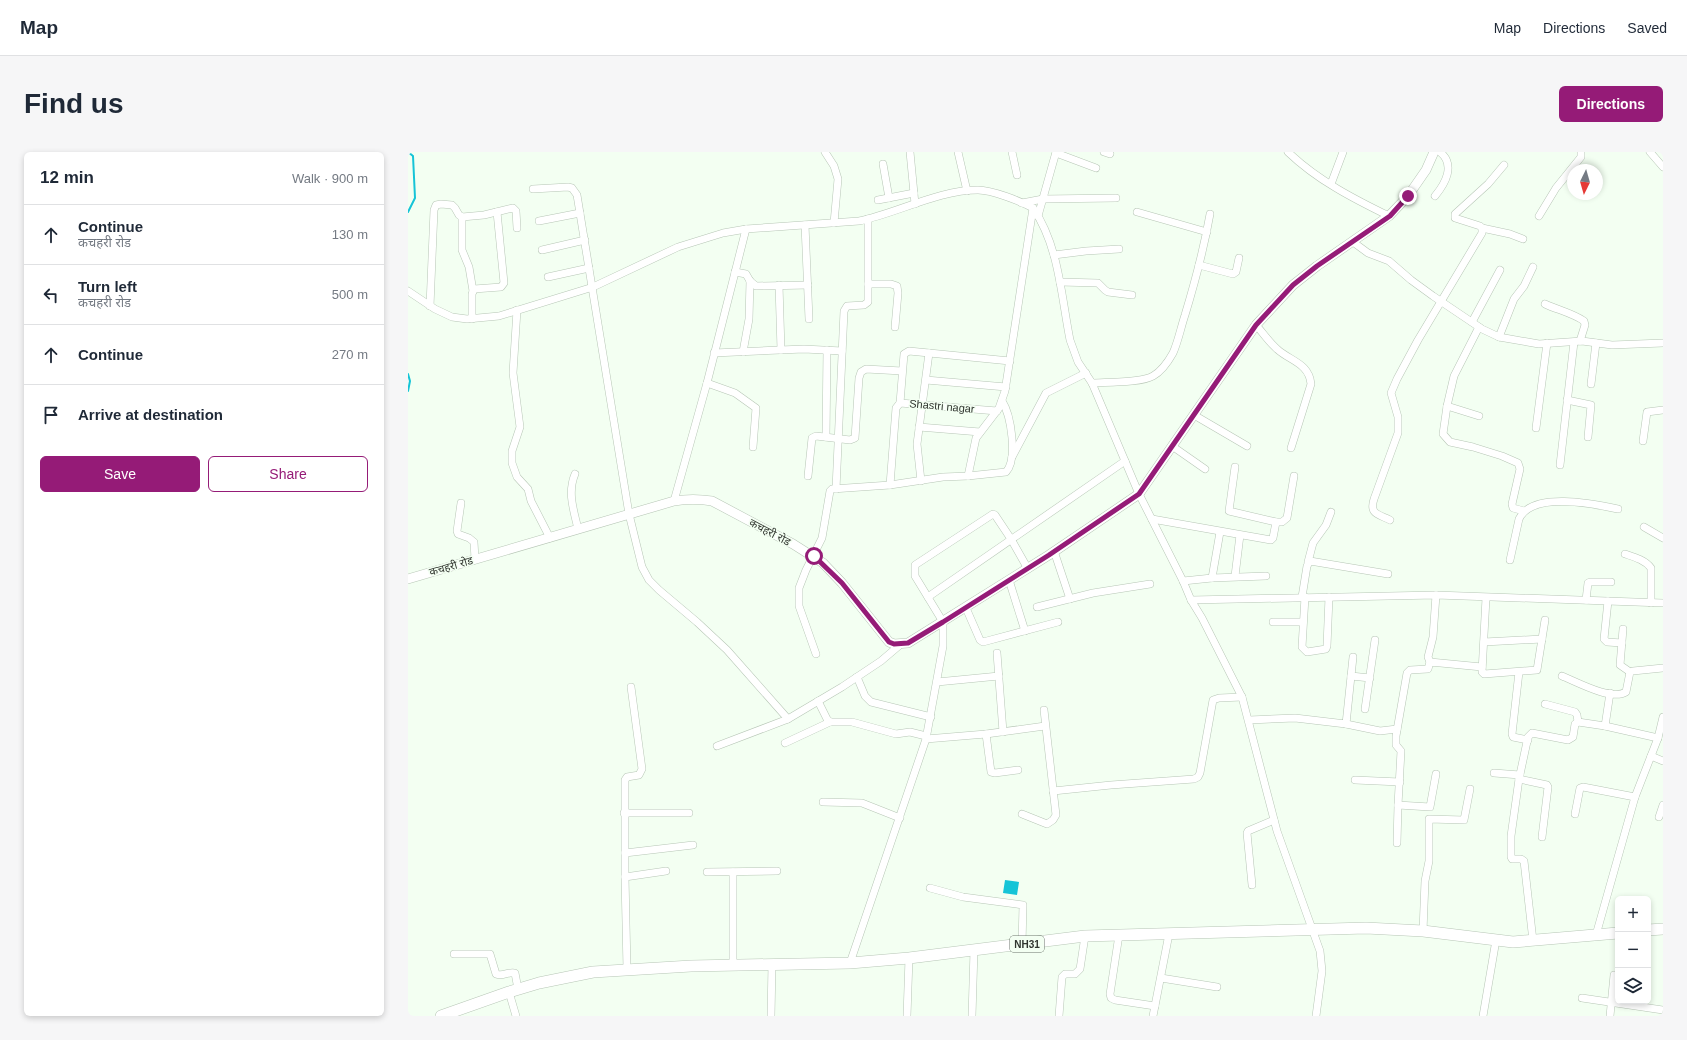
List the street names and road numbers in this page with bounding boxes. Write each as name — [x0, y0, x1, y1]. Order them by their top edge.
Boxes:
street label: Shastri nagar — [909, 397, 975, 415]
street label: कचहरी रोड — [747, 516, 793, 548]
street label: कचहरी रोड — [428, 554, 474, 578]
road number: NH31 — [1010, 936, 1044, 952]

